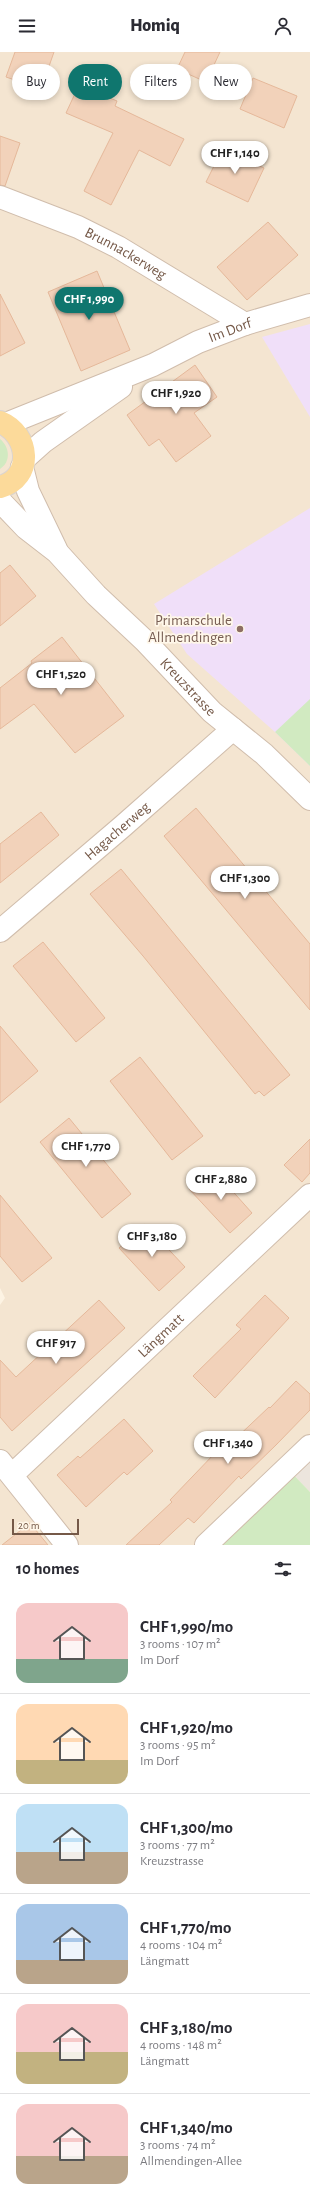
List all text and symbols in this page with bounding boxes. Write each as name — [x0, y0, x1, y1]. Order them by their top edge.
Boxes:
icon: menu — [16, 15, 38, 37]
icon: person — [272, 15, 294, 37]
text: Homiq — [130, 17, 180, 35]
chip: Buy — [12, 64, 60, 100]
chip: Rent — [68, 64, 122, 100]
chip: Filters — [130, 64, 191, 100]
chip: New — [199, 64, 252, 100]
pin: CHF 1,140 — [189, 141, 281, 175]
text: CHF 1,140 — [210, 147, 260, 160]
street label: Brunnackerweg — [82, 225, 169, 283]
pin: CHF 1,990 — [43, 287, 135, 321]
text: CHF 1,990 — [64, 293, 114, 306]
street label: Im Dorf — [206, 315, 254, 345]
pin: CHF 1,920 — [130, 381, 222, 415]
text: CHF 1,920 — [151, 387, 201, 400]
place label: Primarschule Allmendingen — [148, 613, 232, 645]
marker: Primarschule Allmendingen — [235, 624, 245, 634]
street label: Kreuzstrasse — [157, 655, 219, 719]
pin: CHF 1,520 — [15, 662, 107, 696]
text: CHF 1,520 — [36, 668, 86, 681]
street label: Hagacherweg — [82, 799, 153, 863]
pin: CHF 1,300 — [199, 866, 291, 900]
text: CHF 1,300 — [220, 872, 270, 885]
pin: CHF 1,770 — [40, 1134, 132, 1168]
text: CHF 1,770 — [61, 1140, 111, 1153]
pin: CHF 2,880 — [175, 1167, 267, 1201]
text: CHF 2,880 — [195, 1173, 247, 1186]
pin: CHF 3,180 — [106, 1224, 198, 1258]
text: CHF 3,180 — [127, 1230, 177, 1243]
street label: Längmatt — [135, 1311, 187, 1361]
pin: CHF 917 — [19, 1331, 93, 1365]
text: CHF 917 — [36, 1337, 76, 1350]
pin: CHF 1,340 — [182, 1431, 274, 1465]
text: CHF 1,340 — [203, 1437, 253, 1450]
scale bar — [12, 1517, 79, 1536]
text: 20 m — [18, 1520, 39, 1531]
icon: filters — [272, 1558, 294, 1580]
text: 10 homes — [16, 1560, 79, 1577]
text: CHF 1,990/mo — [140, 1618, 233, 1635]
icon: home — [48, 1619, 96, 1667]
text: 3 rooms · 107 m² — [140, 1638, 221, 1651]
text: Im Dorf — [140, 1654, 179, 1667]
text: CHF 1,920/mo — [140, 1719, 233, 1736]
icon: home — [48, 1720, 96, 1768]
text: 3 rooms · 95 m² — [140, 1739, 215, 1752]
text: Im Dorf — [140, 1755, 179, 1768]
text: CHF 1,300/mo — [140, 1819, 233, 1836]
icon: home — [48, 1820, 96, 1868]
text: 3 rooms · 77 m² — [140, 1839, 215, 1852]
text: Kreuzstrasse — [140, 1855, 204, 1868]
text: CHF 1,770/mo — [140, 1919, 231, 1936]
icon: home — [48, 1920, 96, 1968]
text: 4 rooms · 104 m² — [140, 1939, 222, 1952]
text: Längmatt — [140, 1955, 189, 1968]
text: CHF 3,180/mo — [140, 2019, 232, 2036]
icon: home — [48, 2020, 96, 2068]
text: 4 rooms · 148 m² — [140, 2039, 222, 2052]
text: Längmatt — [140, 2055, 189, 2068]
text: CHF 1,340/mo — [140, 2119, 233, 2136]
icon: home — [48, 2120, 96, 2168]
text: 3 rooms · 74 m² — [140, 2139, 216, 2152]
text: Allmendingen-Allee — [140, 2155, 242, 2168]

